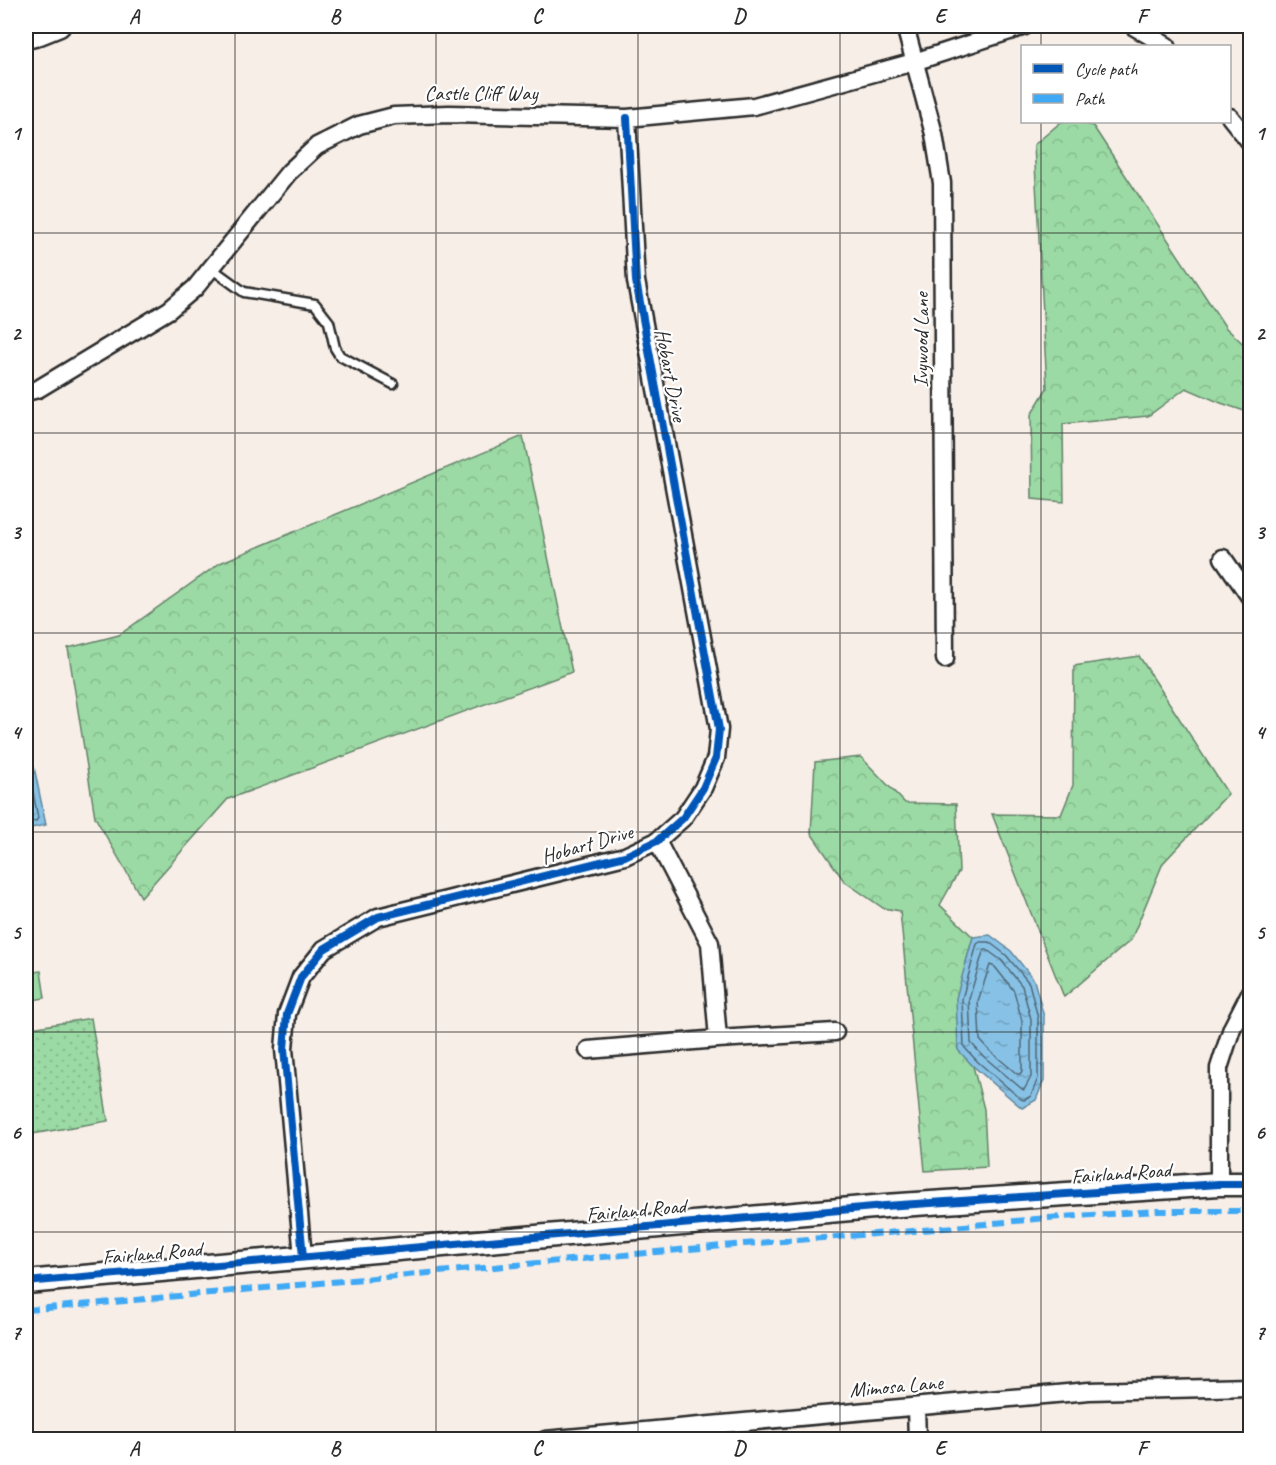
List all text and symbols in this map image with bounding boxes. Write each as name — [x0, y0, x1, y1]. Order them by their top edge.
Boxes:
text: A — [129, 4, 141, 29]
text: B — [330, 4, 342, 29]
text: C — [532, 4, 544, 29]
text: D — [733, 4, 747, 29]
text: E — [935, 4, 949, 29]
text: F — [1137, 4, 1151, 29]
legend — [1021, 45, 1231, 123]
text: Cycle path — [1075, 58, 1138, 80]
street label: Castle Cliff Way — [424, 80, 539, 106]
text: Path — [1075, 88, 1105, 110]
text: 1 — [12, 121, 23, 146]
text: 1 — [1256, 121, 1267, 146]
street label: Ivywood Lane — [908, 290, 934, 387]
text: 2 — [12, 321, 23, 346]
text: 2 — [1256, 321, 1267, 346]
street label: Hobart Drive — [649, 326, 693, 426]
text: 3 — [12, 520, 23, 545]
text: 3 — [1256, 520, 1267, 545]
text: 4 — [12, 720, 24, 745]
text: 4 — [1256, 720, 1268, 745]
street label: Hobart Drive — [538, 818, 638, 869]
text: 5 — [12, 920, 23, 945]
text: 5 — [1256, 920, 1267, 945]
text: 6 — [11, 1120, 22, 1145]
text: 6 — [1255, 1120, 1266, 1145]
street label: Fairland Road — [1070, 1156, 1175, 1189]
street label: Fairland Road — [585, 1192, 691, 1227]
street label: Fairland Road — [101, 1235, 207, 1270]
text: 7 — [12, 1320, 23, 1345]
text: 7 — [1256, 1320, 1267, 1345]
street label: Mimosa Lane — [848, 1369, 945, 1403]
text: A — [129, 1436, 141, 1461]
text: B — [330, 1436, 342, 1461]
text: C — [532, 1436, 544, 1461]
text: D — [733, 1436, 747, 1461]
text: E — [935, 1436, 949, 1461]
text: F — [1137, 1436, 1151, 1461]

